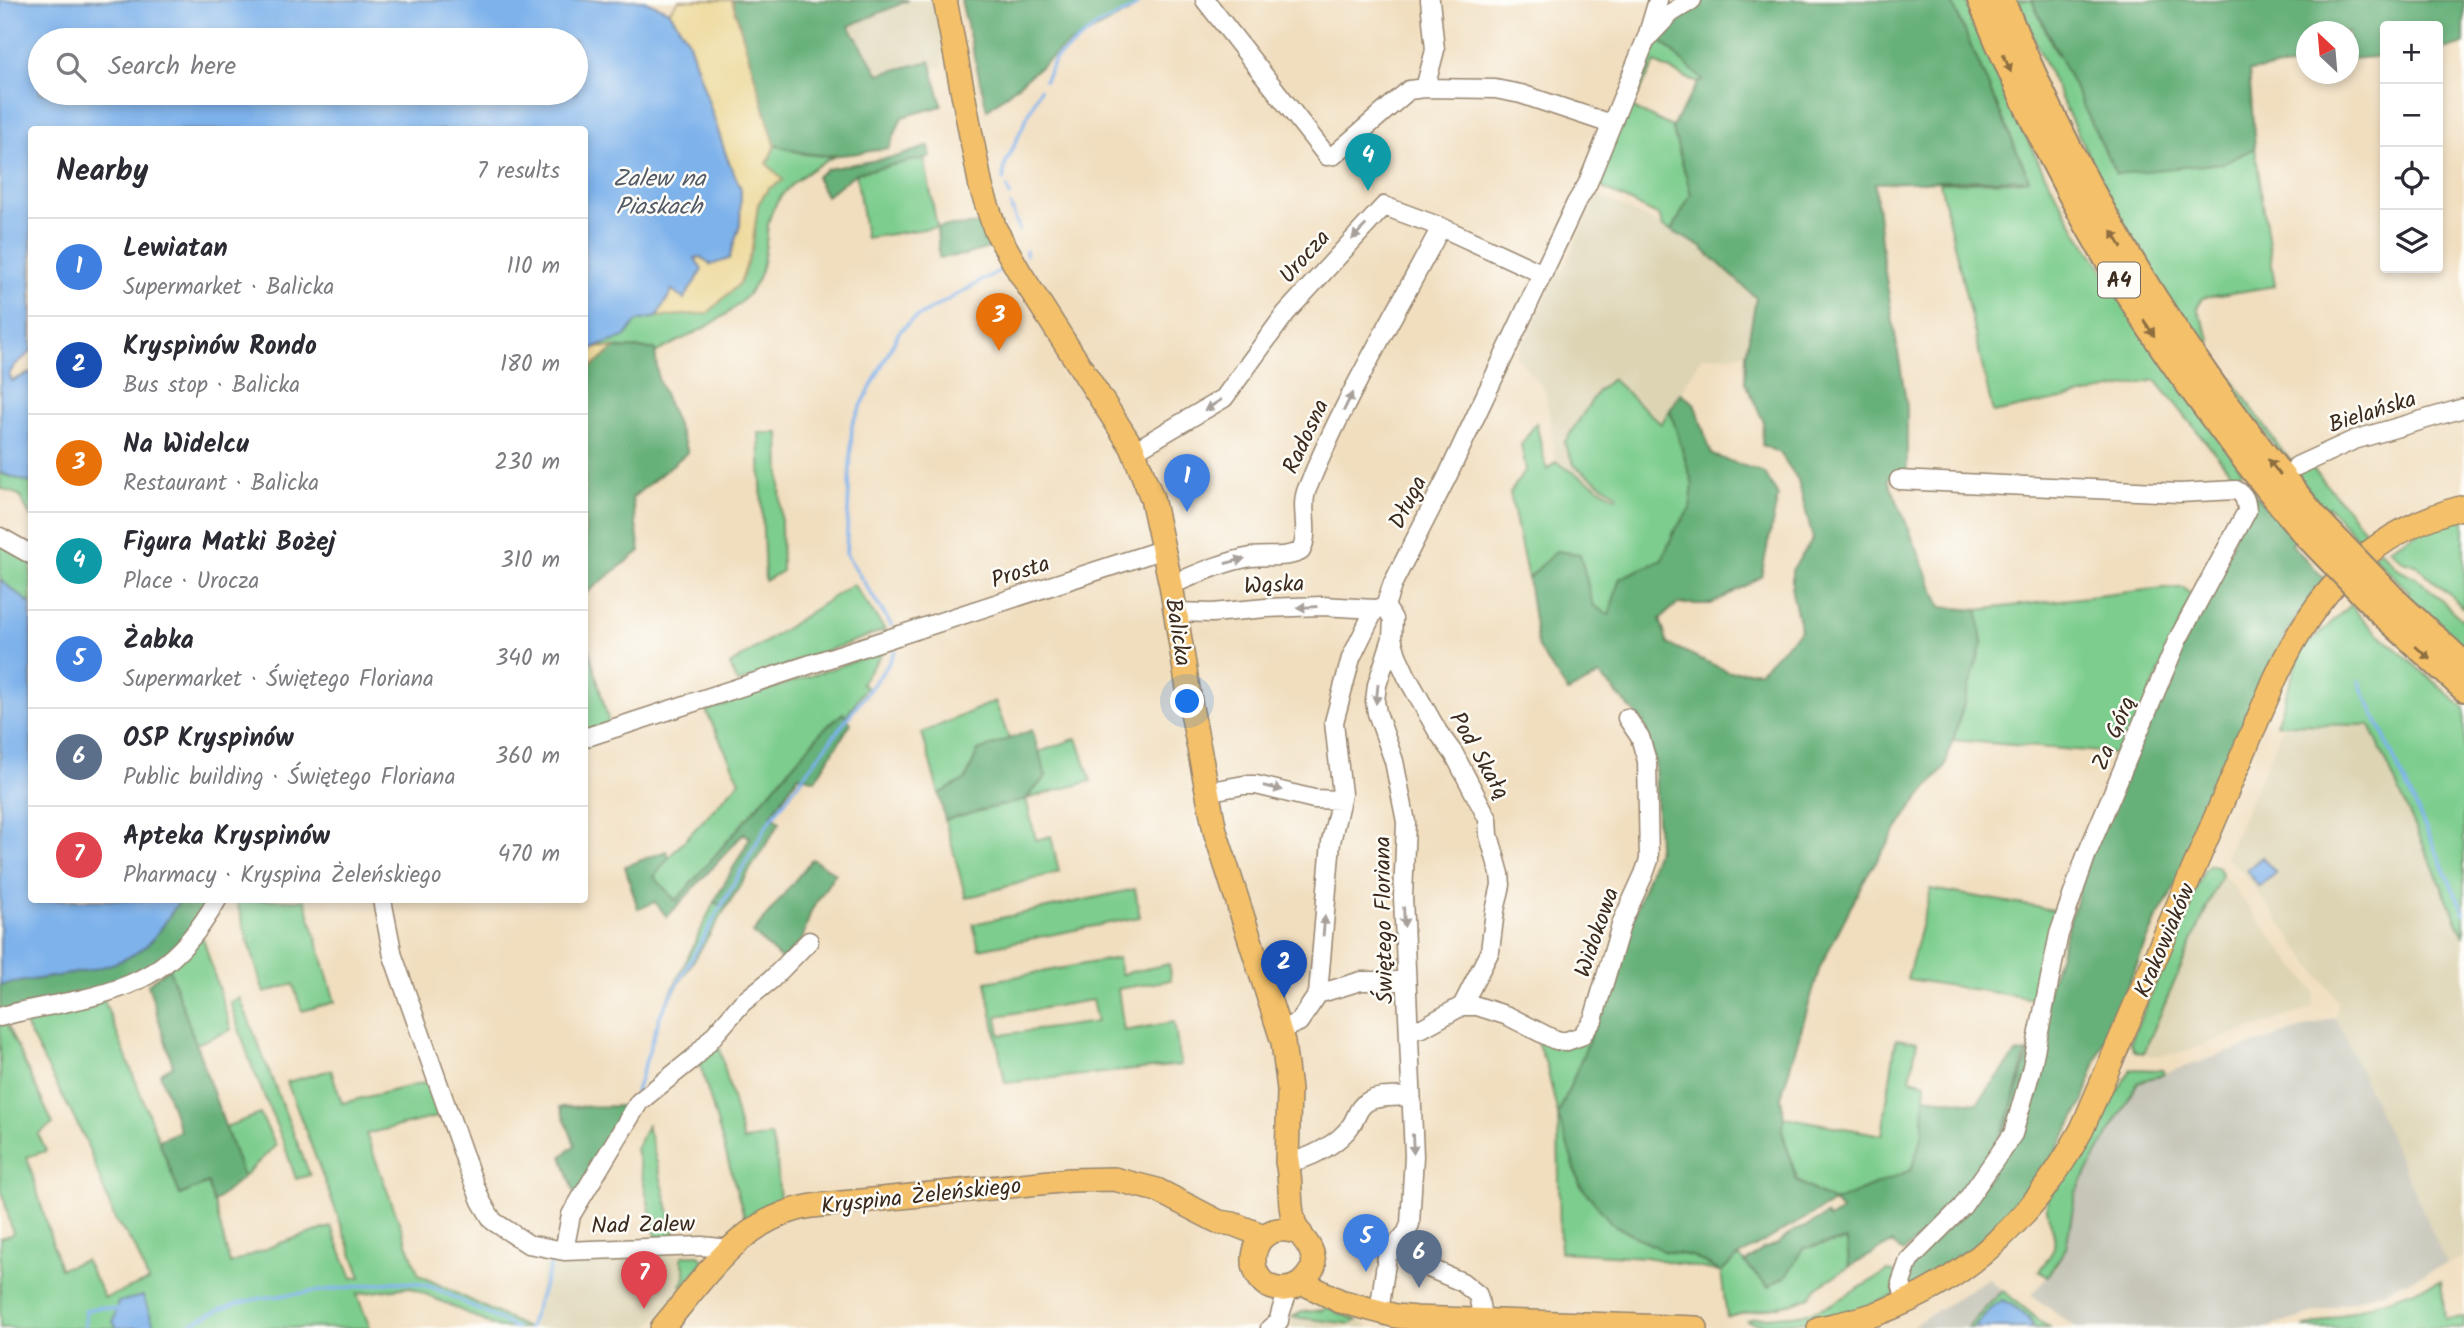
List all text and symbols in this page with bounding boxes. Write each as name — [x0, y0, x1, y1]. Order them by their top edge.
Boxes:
north arrow — [2296, 21, 2359, 84]
map controls — [2380, 21, 2443, 273]
button: + — [2380, 21, 2443, 84]
search box — [28, 28, 588, 105]
text: Search here — [108, 46, 236, 88]
icon: search — [52, 48, 90, 86]
one-way arrow — [2001, 53, 2013, 73]
button: − — [2380, 84, 2443, 147]
pin: 4 — [1345, 133, 1391, 191]
button: locate — [2380, 147, 2443, 210]
text: Nearby — [56, 148, 148, 196]
text: 7 results — [477, 154, 560, 190]
water label: Zalew na Piaskach — [613, 160, 707, 227]
button: layers — [2380, 210, 2443, 273]
street label: Urocza — [1271, 222, 1340, 293]
one-way arrow — [1352, 223, 1368, 240]
text: Lewiatan — [123, 228, 228, 270]
one-way arrow — [2111, 229, 2123, 248]
text: 1 — [76, 249, 82, 285]
text: 110 m — [507, 249, 560, 285]
road number: A4 — [2098, 262, 2140, 298]
text: Supermarket · Balicka — [123, 270, 334, 306]
pin: 3 — [976, 293, 1022, 351]
one-way arrow — [2142, 319, 2156, 337]
text: Kryspinów Rondo — [123, 326, 317, 368]
text: 2 — [72, 347, 86, 383]
text: 180 m — [500, 347, 560, 383]
text: Bus stop · Balicka — [123, 368, 300, 404]
street label: Bielańska — [2324, 382, 2421, 444]
one-way arrow — [1342, 392, 1354, 412]
street label: Radosna — [1274, 393, 1340, 480]
one-way arrow — [1204, 398, 1223, 411]
text: Na Widelcu — [123, 424, 249, 466]
text: 3 — [73, 445, 85, 481]
text: 230 m — [494, 445, 560, 481]
pin: 1 — [1164, 454, 1210, 512]
one-way arrow — [2267, 458, 2282, 475]
text: Restaurant · Balicka — [123, 466, 319, 502]
street label: Długa — [1380, 470, 1438, 536]
text: Figura Matki Bożej — [123, 522, 335, 564]
text: 4 — [73, 543, 85, 579]
text: 310 m — [501, 543, 560, 579]
street label: Prosta — [987, 547, 1055, 599]
one-way arrow — [1224, 555, 1246, 566]
text: Place · Urocza — [123, 564, 259, 600]
street label: Wąska — [1243, 566, 1305, 606]
street label: Balicka — [1154, 596, 1200, 669]
one-way arrow — [1296, 601, 1318, 612]
text: Żabka — [123, 620, 194, 662]
text: 5 — [73, 641, 85, 677]
text: 340 m — [495, 641, 560, 677]
one-way arrow — [2414, 644, 2431, 660]
text: Supermarket · Świętego Floriana — [123, 662, 434, 698]
one-way arrow — [1371, 683, 1382, 705]
your location — [1170, 684, 1204, 718]
street label: Za Górą — [2083, 691, 2146, 776]
street label: Pod Skałą — [1439, 705, 1518, 807]
text: OSP Kryspinów — [123, 718, 294, 760]
text: 6 — [73, 739, 85, 775]
text: 360 m — [495, 739, 560, 775]
text: Public building · Świętego Floriana — [123, 760, 455, 796]
one-way arrow — [1262, 783, 1284, 794]
text: Apteka Kryspinów — [123, 816, 330, 858]
street label: Świętego Floriana — [1366, 836, 1404, 1004]
text: 7 — [74, 837, 84, 873]
text: 470 m — [498, 837, 560, 873]
text: Pharmacy · Kryspina Żeleńskiego — [123, 858, 441, 894]
street label: Krakowiaków — [2126, 877, 2206, 1004]
street label: Widokowa — [1566, 883, 1630, 982]
one-way arrow — [1399, 906, 1410, 928]
one-way arrow — [1319, 915, 1330, 937]
pin: 2 — [1261, 940, 1307, 998]
one-way arrow — [1408, 1133, 1419, 1155]
street label: Kryspina Żeleńskiego — [819, 1169, 1023, 1225]
street label: Nad Zalew — [591, 1207, 696, 1245]
pin: 5 — [1343, 1214, 1389, 1272]
pin: 6 — [1396, 1230, 1442, 1288]
pin: 7 — [621, 1251, 667, 1309]

